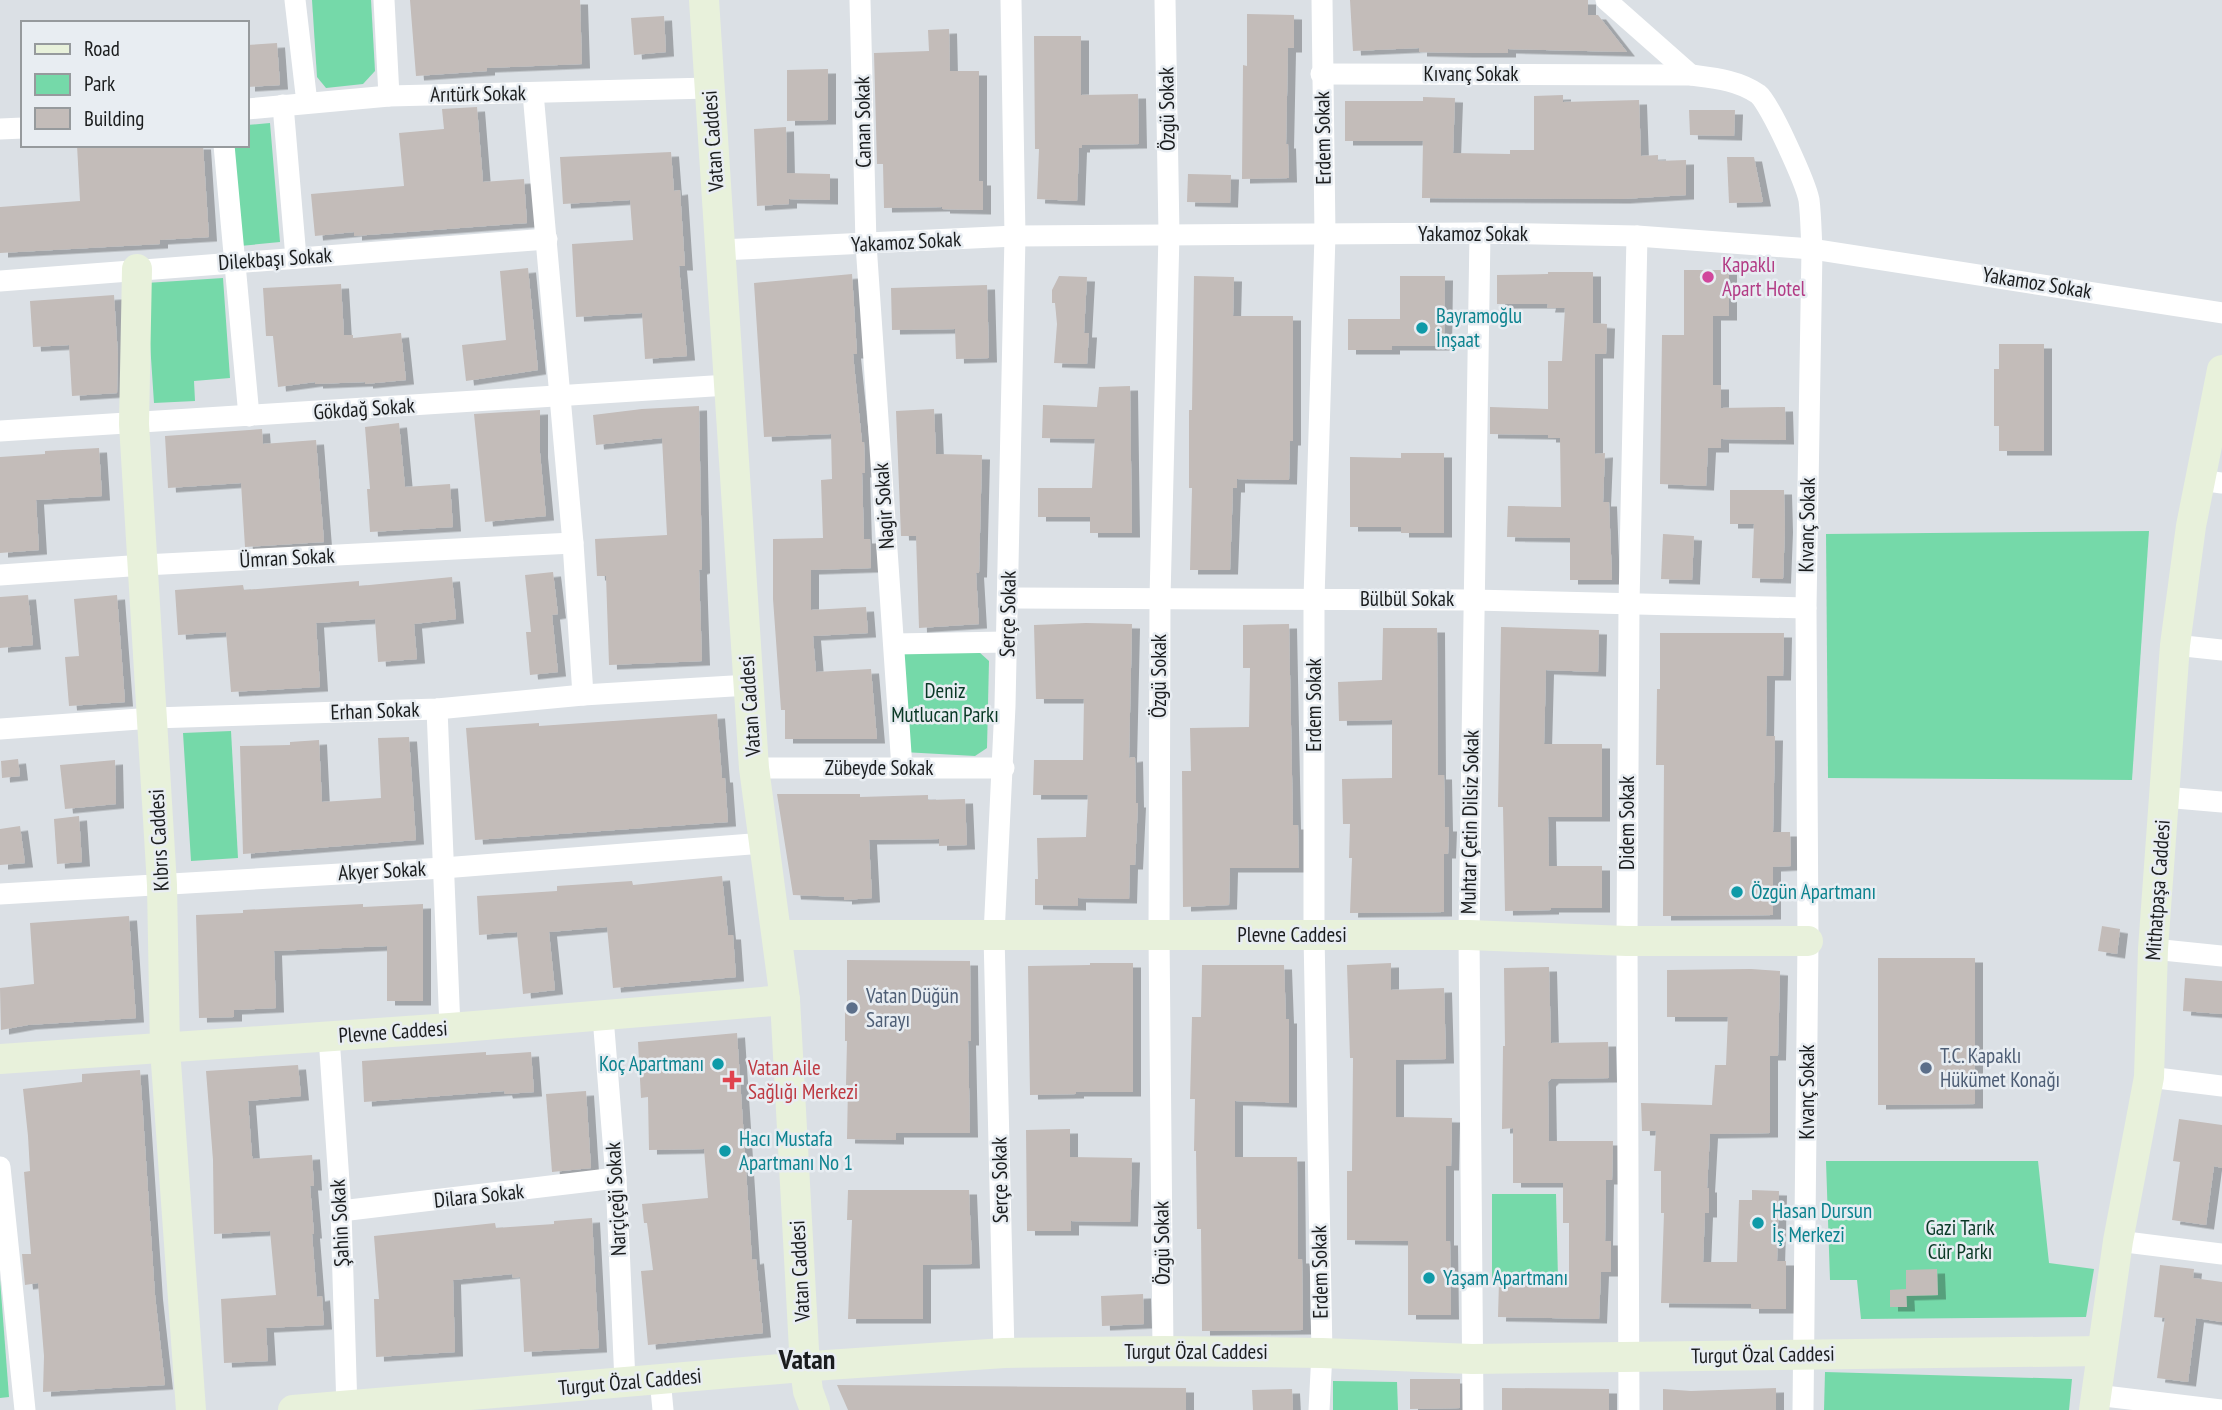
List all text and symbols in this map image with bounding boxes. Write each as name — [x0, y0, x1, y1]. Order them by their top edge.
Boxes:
legend — [21, 21, 248, 147]
text: Road — [84, 35, 120, 62]
street label: Kıvanç Sokak — [1424, 60, 1518, 87]
street label: Özgü Sokak — [1152, 67, 1181, 151]
text: Park — [84, 70, 115, 97]
street label: Canan Sokak — [848, 76, 877, 168]
street label: Arıtürk Sokak — [430, 79, 526, 108]
street label: Vatan Caddesi — [695, 90, 730, 194]
street label: Erdem Sokak — [1308, 91, 1337, 185]
text: Building — [84, 105, 144, 132]
street label: Yakamoz Sokak — [1418, 220, 1528, 247]
street label: Yakamoz Sokak — [850, 225, 962, 258]
street label: Dilekbaşı Sokak — [217, 241, 333, 276]
place label: Kapaklı Apart Hotel — [1722, 251, 1806, 302]
street label: Yakamoz Sokak — [1981, 261, 2094, 304]
marker: Kapaklı Apart Hotel — [1700, 269, 1716, 285]
place label: Bayramoğlu İnşaat — [1436, 302, 1522, 353]
marker: Bayramoğlu İnşaat — [1414, 320, 1430, 336]
street label: Gökdağ Sokak — [312, 391, 415, 426]
street label: Nagir Sokak — [867, 462, 900, 550]
street label: Kıvanç Sokak — [1792, 477, 1821, 573]
street label: Ümran Sokak — [239, 542, 335, 573]
street label: Serçe Sokak — [993, 571, 1022, 657]
street label: Bülbül Sokak — [1360, 585, 1454, 612]
street label: Özgü Sokak — [1145, 634, 1172, 718]
street label: Vatan Caddesi — [732, 655, 767, 759]
street label: Erdem Sokak — [1300, 658, 1327, 752]
park label: Deniz Mutlucan Parkı — [891, 677, 999, 728]
street label: Erhan Sokak — [330, 695, 420, 726]
street label: Muhtar Çetin Dilsiz Sokak — [1454, 730, 1485, 914]
street label: Zübeyde Sokak — [825, 754, 933, 781]
street label: Didem Sokak — [1613, 776, 1640, 870]
street label: Kıbrıs Caddesi — [142, 788, 175, 892]
street label: Mithatpaşa Caddesi — [2139, 819, 2176, 961]
street label: Akyer Sokak — [338, 855, 426, 886]
place label: Özgün Apartmanı — [1751, 878, 1876, 905]
marker: Özgün Apartmanı — [1729, 884, 1745, 900]
street label: Plevne Caddesi — [1237, 921, 1347, 948]
place label: Vatan Düğün Sarayı — [865, 982, 959, 1033]
marker: Vatan Düğün Sarayı — [844, 1000, 860, 1016]
street label: Plevne Caddesi — [337, 1014, 448, 1049]
place label: T.C. Kapaklı Hükümet Konağı — [1940, 1042, 2060, 1093]
street label: Kıvanç Sokak — [1793, 1045, 1820, 1139]
place label: Koç Apartmanı — [599, 1050, 704, 1077]
place label: Vatan Aile Sağlığı Merkezi — [747, 1054, 858, 1105]
marker: Koç Apartmanı — [710, 1056, 726, 1072]
marker: T.C. Kapaklı Hükümet Konağı — [1918, 1060, 1934, 1076]
marker: Vatan Aile Sağlığı Merkezi — [722, 1070, 742, 1090]
place label: Hacı Mustafa Apartmanı No 1 — [739, 1125, 853, 1176]
street label: Serçe Sokak — [985, 1137, 1014, 1223]
street label: Narçiçeği Sokak — [599, 1141, 632, 1257]
marker: Hacı Mustafa Apartmanı No 1 — [717, 1143, 733, 1159]
street label: Dilara Sokak — [433, 1177, 525, 1214]
street label: Şahin Sokak — [324, 1179, 355, 1267]
place label: Hasan Dursun İş Merkezi — [1772, 1197, 1872, 1248]
street label: Özgü Sokak — [1147, 1201, 1176, 1285]
park label: Gazi Tarık Cür Parkı — [1925, 1214, 1995, 1265]
marker: Hasan Dursun İş Merkezi — [1750, 1215, 1766, 1231]
street label: Vatan Caddesi — [783, 1220, 816, 1323]
street label: Erdem Sokak — [1305, 1225, 1334, 1319]
place label: Yaşam Apartmanı — [1443, 1264, 1568, 1291]
marker: Yaşam Apartmanı — [1421, 1270, 1437, 1286]
street label: Turgut Özal Caddesi — [1124, 1338, 1268, 1365]
district label: Vatan — [778, 1340, 835, 1377]
street label: Turgut Özal Caddesi — [1691, 1340, 1835, 1369]
street label: Turgut Özal Caddesi — [557, 1362, 703, 1401]

